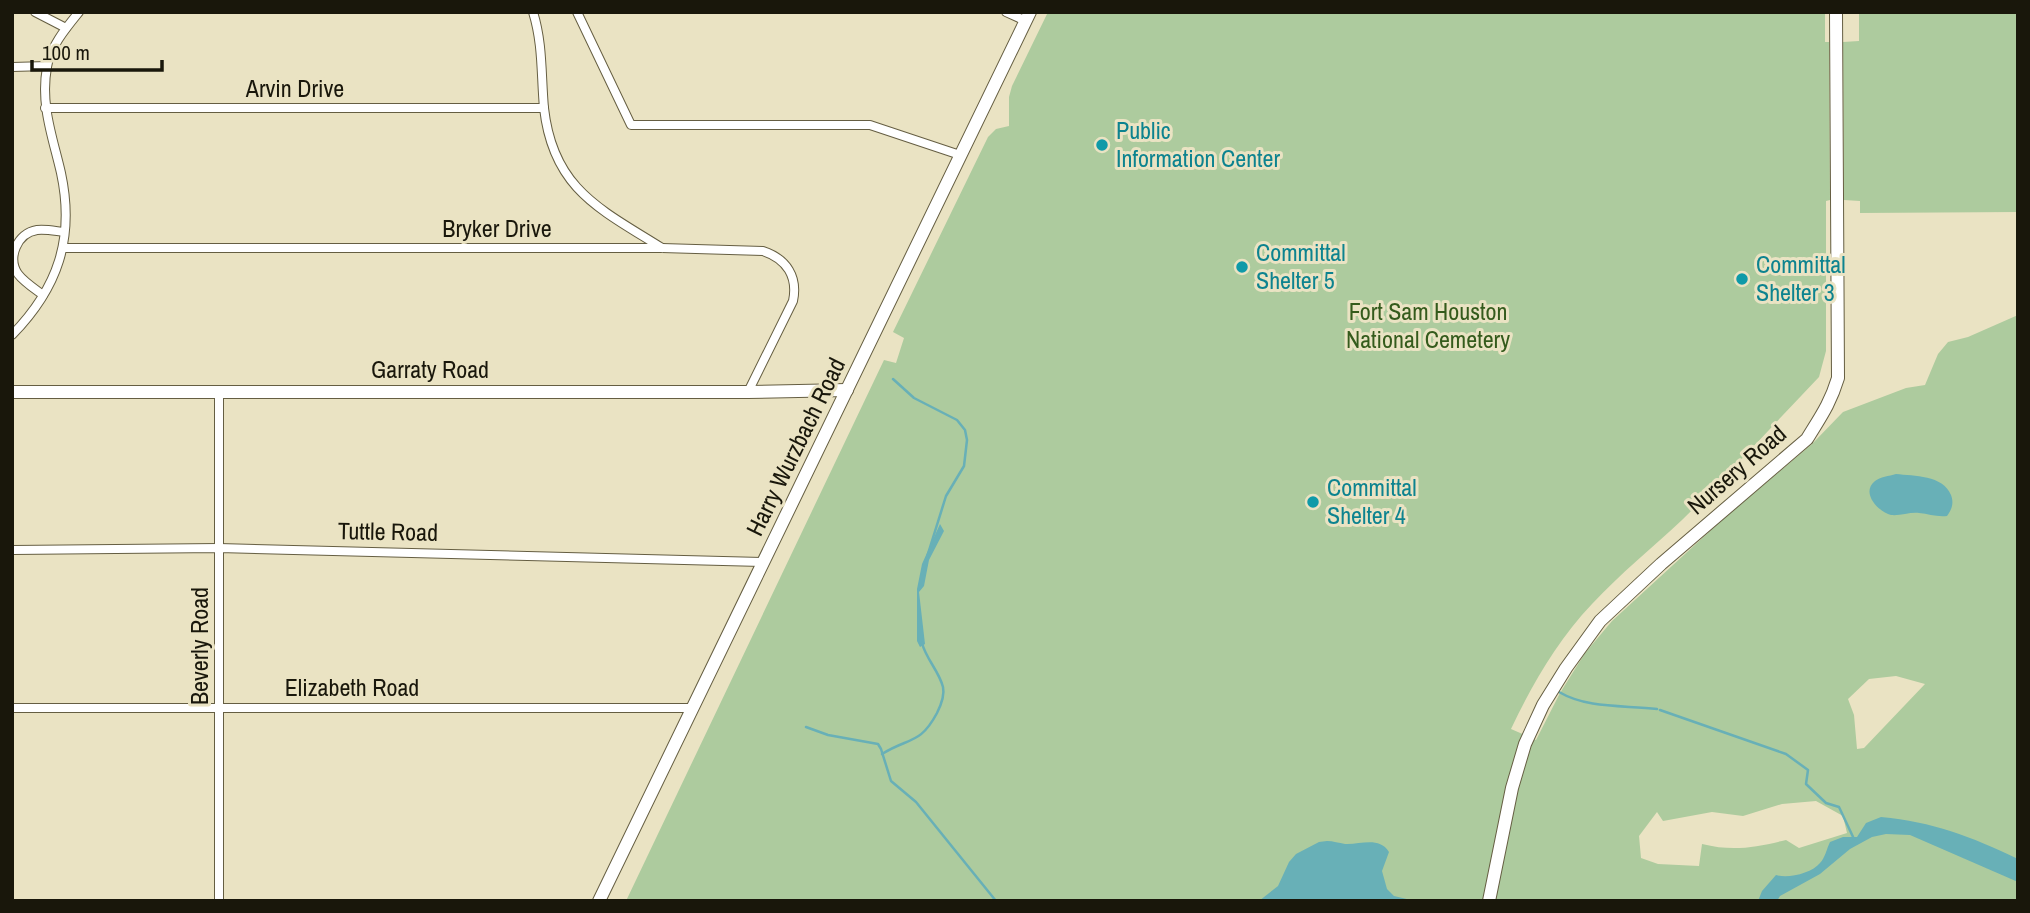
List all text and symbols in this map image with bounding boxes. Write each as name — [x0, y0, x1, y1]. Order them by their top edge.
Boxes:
scale bar — [32, 28, 161, 72]
text: 100 m — [42, 38, 90, 67]
street label: Arvin Drive — [245, 72, 344, 104]
place label: Public Information Center — [1116, 114, 1281, 174]
marker: Public Information Center — [1094, 137, 1110, 153]
street label: Bryker Drive — [442, 212, 552, 244]
place label: Committal Shelter 5 — [1256, 236, 1346, 296]
place label: Committal Shelter 3 — [1756, 248, 1846, 308]
marker: Committal Shelter 5 — [1234, 259, 1250, 275]
marker: Committal Shelter 3 — [1734, 271, 1750, 287]
park label: Fort Sam Houston National Cemetery — [1346, 295, 1510, 355]
street label: Harry Wurzbach Road — [738, 352, 852, 541]
street label: Garraty Road — [371, 353, 489, 385]
street label: Nursery Road — [1680, 417, 1793, 521]
place label: Committal Shelter 4 — [1327, 471, 1417, 531]
marker: Committal Shelter 4 — [1305, 494, 1321, 510]
street label: Tuttle Road — [338, 514, 438, 548]
street label: Beverly Road — [183, 587, 215, 705]
street label: Elizabeth Road — [285, 671, 419, 703]

